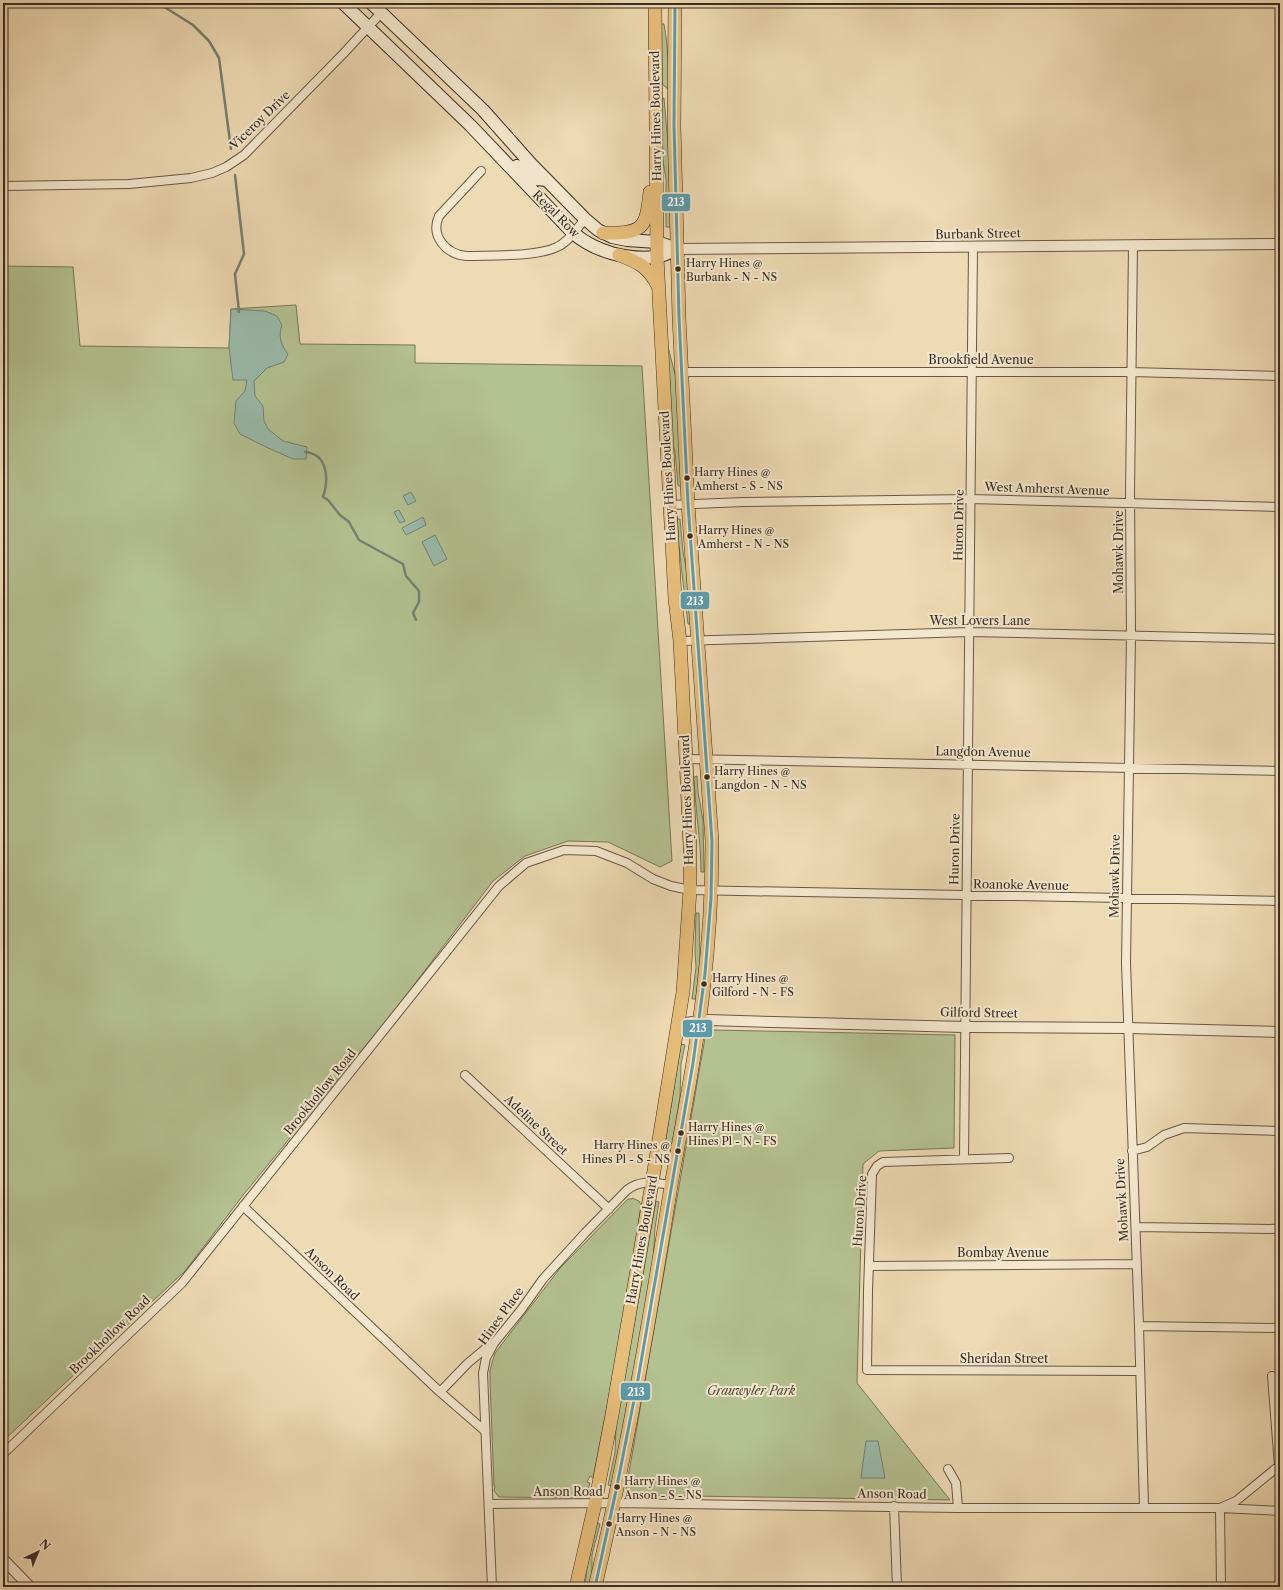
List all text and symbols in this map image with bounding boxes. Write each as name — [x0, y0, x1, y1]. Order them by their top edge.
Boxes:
street label: Harry Hines Boulevard — [647, 50, 664, 181]
street label: Viceroy Drive — [226, 87, 293, 153]
street label: Regal Row — [530, 187, 584, 241]
line badge: 213 — [661, 193, 691, 212]
text: 213 — [667, 195, 685, 209]
street label: Burbank Street — [935, 225, 1022, 242]
place label: Harry Hines @ Burbank - N - NS — [686, 256, 777, 284]
marker: Harry Hines @ Burbank - N - NS — [673, 264, 683, 274]
street label: Brookfield Avenue — [928, 352, 1034, 367]
street label: Harry Hines Boulevard — [657, 410, 678, 542]
place label: Harry Hines @ Amherst - S - NS — [693, 465, 783, 493]
marker: Harry Hines @ Amherst - S - NS — [682, 473, 692, 483]
street label: West Amherst Avenue — [983, 479, 1110, 498]
street label: Huron Drive — [950, 489, 967, 561]
street label: Mohawk Drive — [1111, 510, 1126, 594]
place label: Harry Hines @ Amherst - N - NS — [697, 523, 789, 551]
marker: Harry Hines @ Amherst - N - NS — [685, 531, 695, 541]
line badge: 213 — [680, 591, 710, 610]
text: 213 — [686, 594, 704, 608]
street label: West Lovers Lane — [928, 613, 1031, 628]
street label: Harry Hines Boulevard — [677, 734, 696, 866]
street label: Langdon Avenue — [935, 743, 1031, 760]
place label: Harry Hines @ Langdon - N - NS — [714, 764, 807, 792]
marker: Harry Hines @ Langdon - N - NS — [702, 772, 712, 782]
street label: Huron Drive — [946, 813, 963, 885]
street label: Mohawk Drive — [1106, 834, 1123, 918]
street label: Roanoke Avenue — [973, 876, 1069, 893]
place label: Harry Hines @ Gilford - N - FS — [712, 971, 794, 999]
marker: Harry Hines @ Gilford - N - FS — [699, 979, 709, 989]
street label: Gilford Street — [940, 1004, 1019, 1021]
line badge: 213 — [682, 1019, 713, 1038]
text: 213 — [689, 1021, 707, 1035]
street label: Brookhollow Road — [280, 1045, 359, 1138]
street label: Adeline Street — [501, 1091, 572, 1158]
place label: Harry Hines @ Hines Pl - N - FS — [688, 1120, 777, 1148]
marker: Harry Hines @ Hines Pl - N - FS — [676, 1128, 686, 1138]
place label: Harry Hines @ Hines Pl - S - NS — [582, 1138, 670, 1166]
marker: Harry Hines @ Hines Pl - S - NS — [673, 1146, 683, 1156]
street label: Mohawk Drive — [1112, 1158, 1131, 1242]
street label: Harry Hines Boulevard — [623, 1174, 660, 1306]
street label: Huron Drive — [850, 1174, 870, 1247]
street label: Anson Road — [301, 1243, 363, 1304]
street label: Bombay Avenue — [957, 1245, 1049, 1260]
street label: Hines Place — [475, 1284, 527, 1347]
street label: Brookhollow Road — [66, 1292, 154, 1377]
street label: Sheridan Street — [960, 1351, 1049, 1366]
line badge: 213 — [620, 1382, 651, 1401]
park label: Grauwyler Park — [707, 1383, 796, 1398]
text: 213 — [627, 1385, 645, 1399]
place label: Harry Hines @ Anson - S - NS — [623, 1474, 702, 1502]
marker: Harry Hines @ Anson - S - NS — [612, 1482, 622, 1492]
street label: Anson Road — [532, 1484, 603, 1499]
street label: Anson Road — [856, 1485, 928, 1502]
place label: Harry Hines @ Anson - N - NS — [615, 1511, 696, 1539]
marker: Harry Hines @ Anson - N - NS — [604, 1519, 614, 1529]
north arrow — [18, 1532, 58, 1572]
text: N — [37, 1536, 54, 1553]

